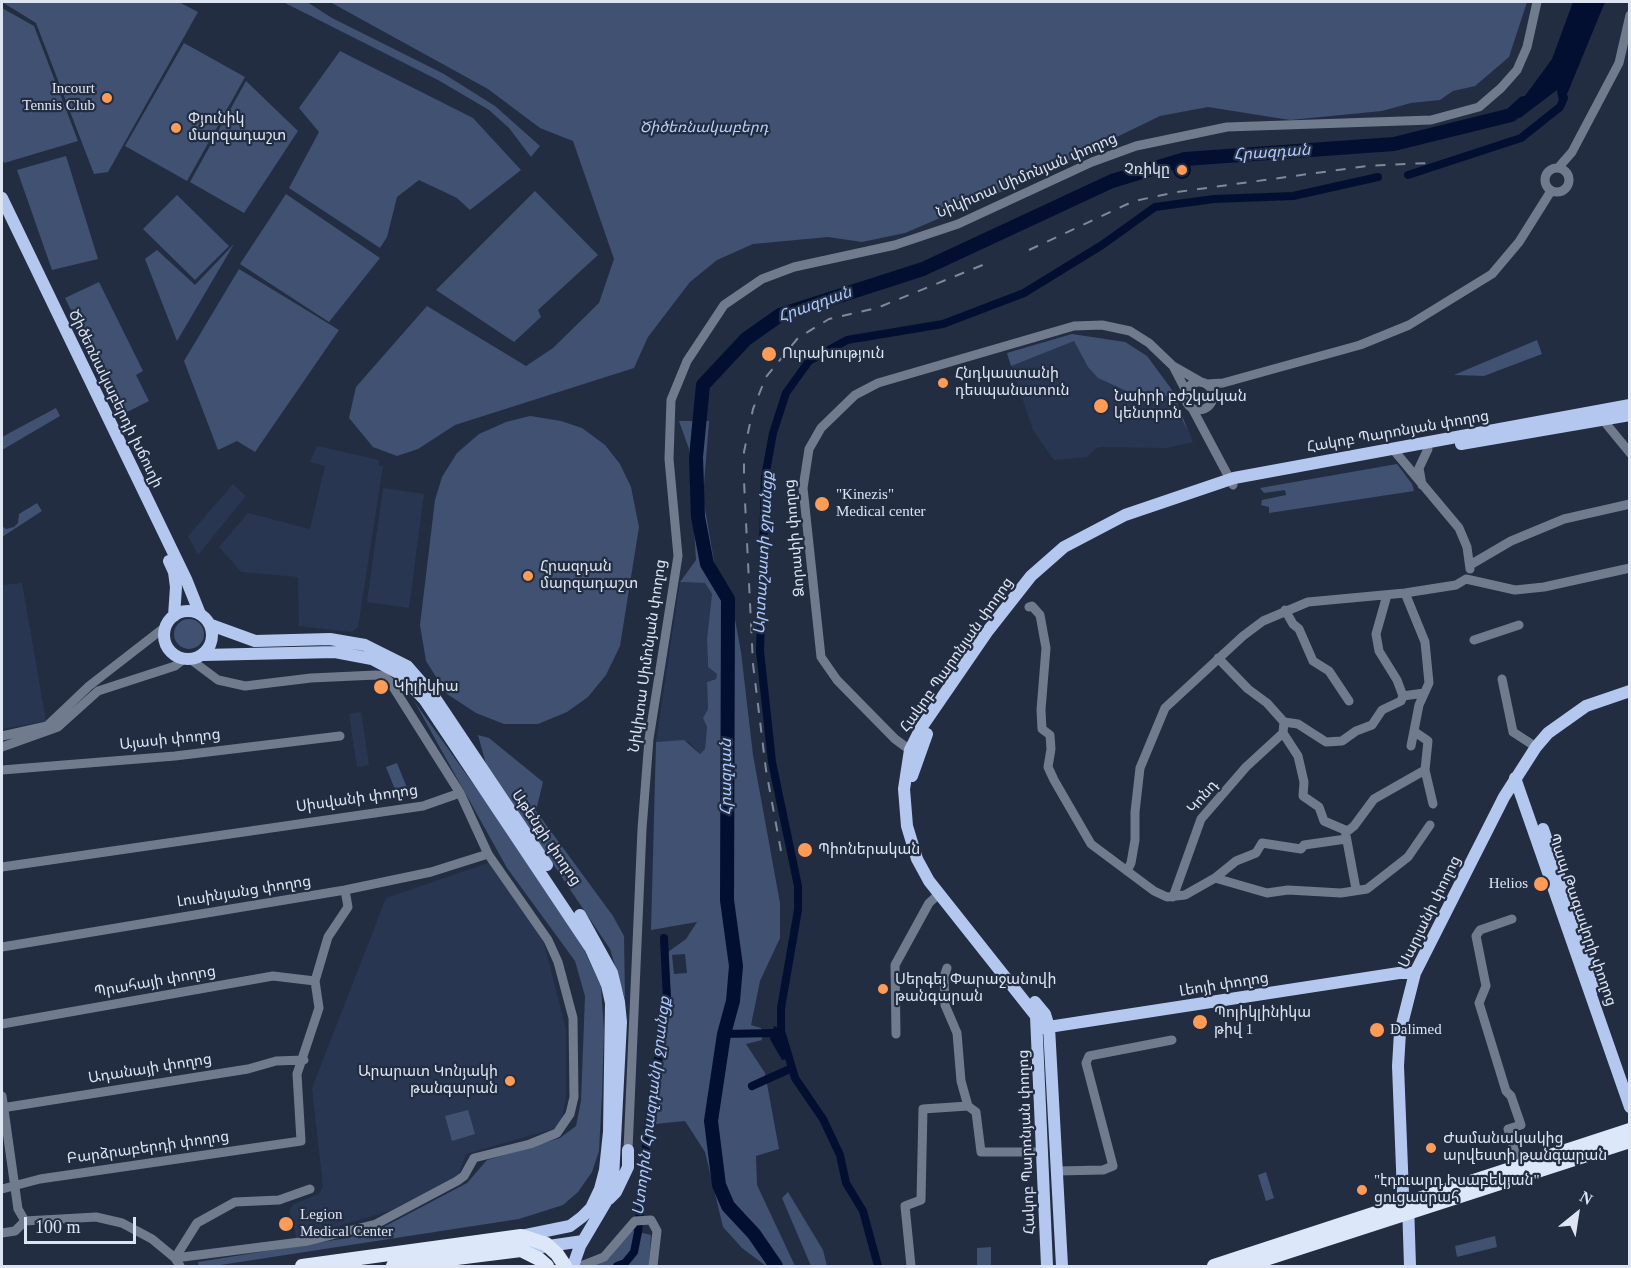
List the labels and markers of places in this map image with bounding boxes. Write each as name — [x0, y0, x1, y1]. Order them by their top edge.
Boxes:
place label: Incourt Tennis Club — [22, 80, 95, 115]
marker: Incourt Tennis Club — [100, 91, 114, 105]
place label: Փյունիկ մարզադաշտ — [188, 110, 286, 145]
marker: Փյունիկ մարզադաշտ — [169, 121, 183, 135]
place label: Չռիկը — [1124, 161, 1170, 179]
marker: Չռիկը — [1175, 163, 1189, 177]
marker: Ուրախություն — [760, 345, 778, 363]
place label: Ուրախություն — [782, 345, 884, 363]
place label: Հնդկաստանի դեսպանատուն — [955, 365, 1069, 400]
marker: Հնդկաստանի դեսպանատուն — [936, 376, 950, 390]
place label: Նաիրի բժշկական կենտրոն — [1114, 388, 1247, 423]
marker: Նաիրի բժշկական կենտրոն — [1092, 397, 1110, 415]
place label: "Kinezis" Medical center — [836, 486, 926, 521]
marker: "Kinezis" Medical center — [813, 495, 831, 513]
place label: Հրազդան մարզադաշտ — [540, 558, 638, 593]
marker: Հրազդան մարզադաշտ — [521, 569, 535, 583]
marker: Կիլիկիա — [372, 678, 390, 696]
place label: Կիլիկիա — [394, 678, 459, 696]
marker: Պիոներական — [796, 841, 814, 859]
place label: Պիոներական — [818, 841, 920, 859]
place label: Helios — [1489, 875, 1528, 893]
marker: Helios — [1532, 875, 1550, 893]
place label: Սերգեյ Փարաջանովի թանգարան — [895, 971, 1056, 1006]
marker: Սերգեյ Փարաջանովի թանգարան — [876, 982, 890, 996]
place label: Պոլիկլինիկա թիվ 1 — [1214, 1004, 1311, 1039]
marker: Պոլիկլինիկա թիվ 1 — [1191, 1013, 1209, 1031]
marker: Dalimed — [1368, 1021, 1386, 1039]
place label: Dalimed — [1390, 1021, 1442, 1039]
place label: Արարատ Կոնյակի թանգարան — [358, 1063, 498, 1098]
marker: Արարատ Կոնյակի թանգարան — [503, 1074, 517, 1088]
place label: Ժամանակակից արվեստի թանգարան — [1443, 1130, 1607, 1165]
marker: Ժամանակակից արվեստի թանգարան — [1424, 1141, 1438, 1155]
place label: "էդուարդ Իսաբեկյան" ցուցասրահ — [1374, 1172, 1540, 1207]
marker: "էդուարդ Իսաբեկյան" ցուցասրահ — [1355, 1183, 1369, 1197]
place label: Legion Medical Center — [300, 1206, 393, 1241]
marker: Legion Medical Center — [277, 1215, 295, 1233]

